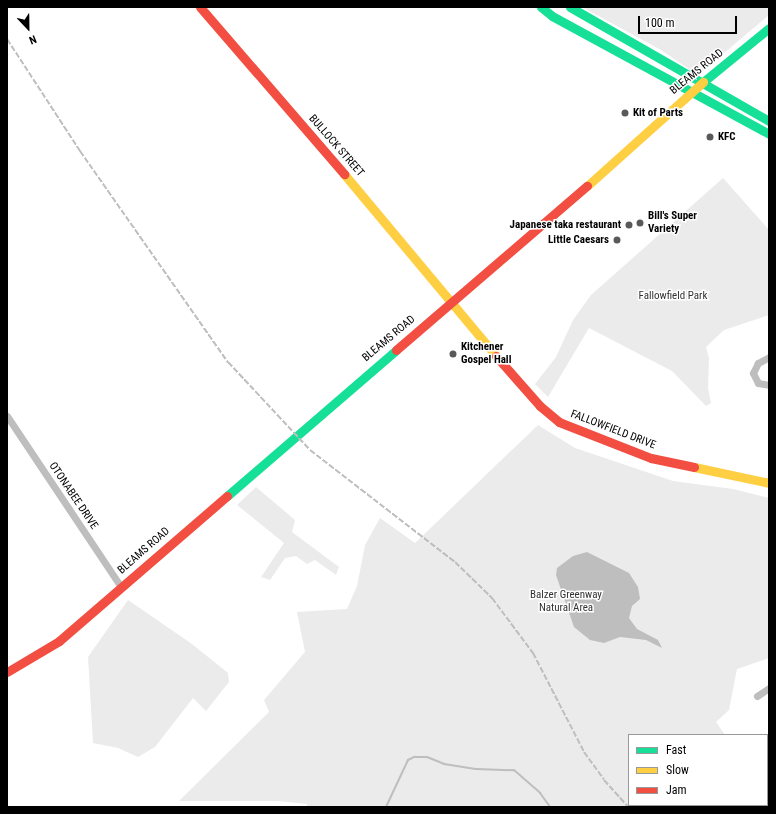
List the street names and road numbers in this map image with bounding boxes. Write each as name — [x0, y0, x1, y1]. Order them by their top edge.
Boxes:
street label: BLEAMS ROAD — [668, 47, 726, 97]
street label: BULLOCK STREET — [306, 112, 366, 180]
street label: BLEAMS ROAD — [360, 313, 418, 365]
street label: FALLOWFIELD DRIVE — [569, 408, 657, 452]
street label: OTONABEE DRIVE — [46, 460, 100, 532]
street label: BLEAMS ROAD — [115, 525, 173, 577]

